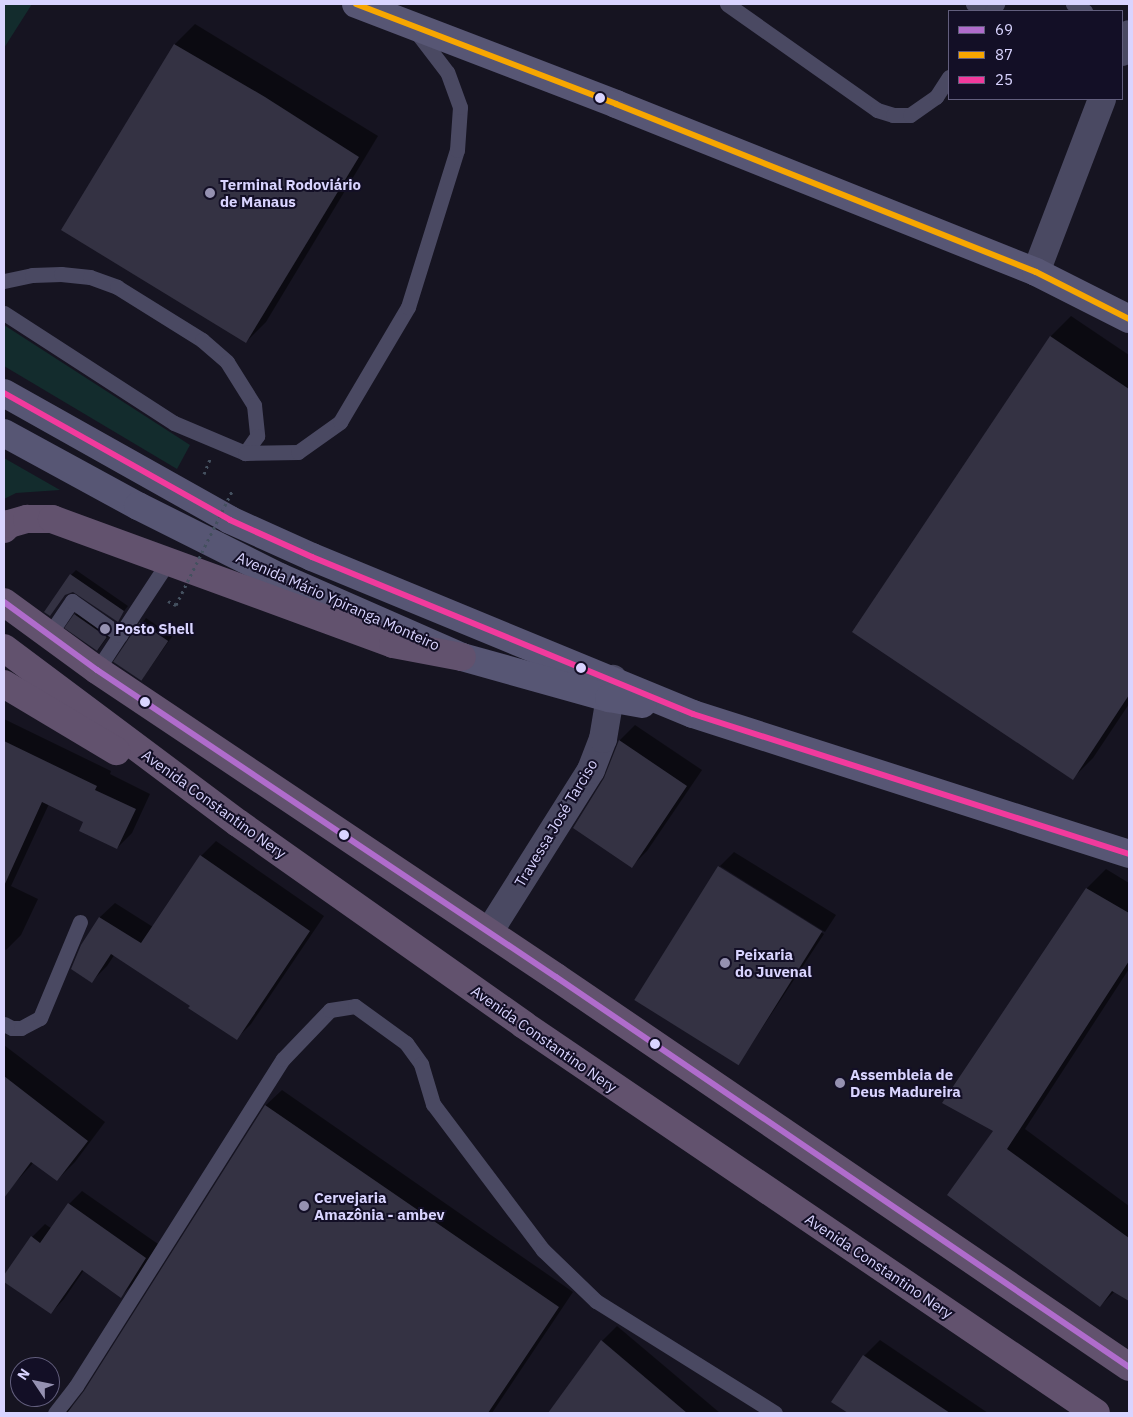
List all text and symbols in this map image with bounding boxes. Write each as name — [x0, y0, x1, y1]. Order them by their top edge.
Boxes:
legend — [948, 10, 1123, 100]
text: 69 — [995, 20, 1013, 39]
text: 87 — [995, 45, 1013, 64]
text: 25 — [995, 70, 1013, 89]
unlabelled marker — [595, 93, 605, 103]
place label: Terminal Rodoviário de Manaus — [220, 175, 361, 210]
marker: Terminal Rodoviário de Manaus — [204, 187, 216, 199]
street label: Avenida Mário Ypiranga Monteiro — [233, 548, 443, 654]
place label: Posto Shell — [115, 620, 194, 638]
marker: Posto Shell — [99, 623, 111, 635]
unlabelled marker — [576, 663, 586, 673]
unlabelled marker — [140, 697, 150, 707]
street label: Avenida Constantino Nery — [138, 746, 290, 862]
street label: Travessa José Tarciso — [511, 756, 601, 890]
unlabelled marker — [339, 830, 349, 840]
place label: Peixaria do Juvenal — [735, 945, 812, 980]
marker: Peixaria do Juvenal — [719, 957, 731, 969]
street label: Avenida Constantino Nery — [468, 982, 620, 1096]
unlabelled marker — [650, 1039, 660, 1049]
place label: Assembleia de Deus Madureira — [850, 1065, 961, 1100]
marker: Assembleia de Deus Madureira — [834, 1077, 846, 1089]
place label: Cervejaria Amazônia - ambev — [314, 1188, 445, 1223]
marker: Cervejaria Amazônia - ambev — [298, 1200, 310, 1212]
street label: Avenida Constantino Nery — [802, 1210, 956, 1322]
north arrow — [10, 1357, 60, 1407]
text: N — [13, 1365, 34, 1383]

